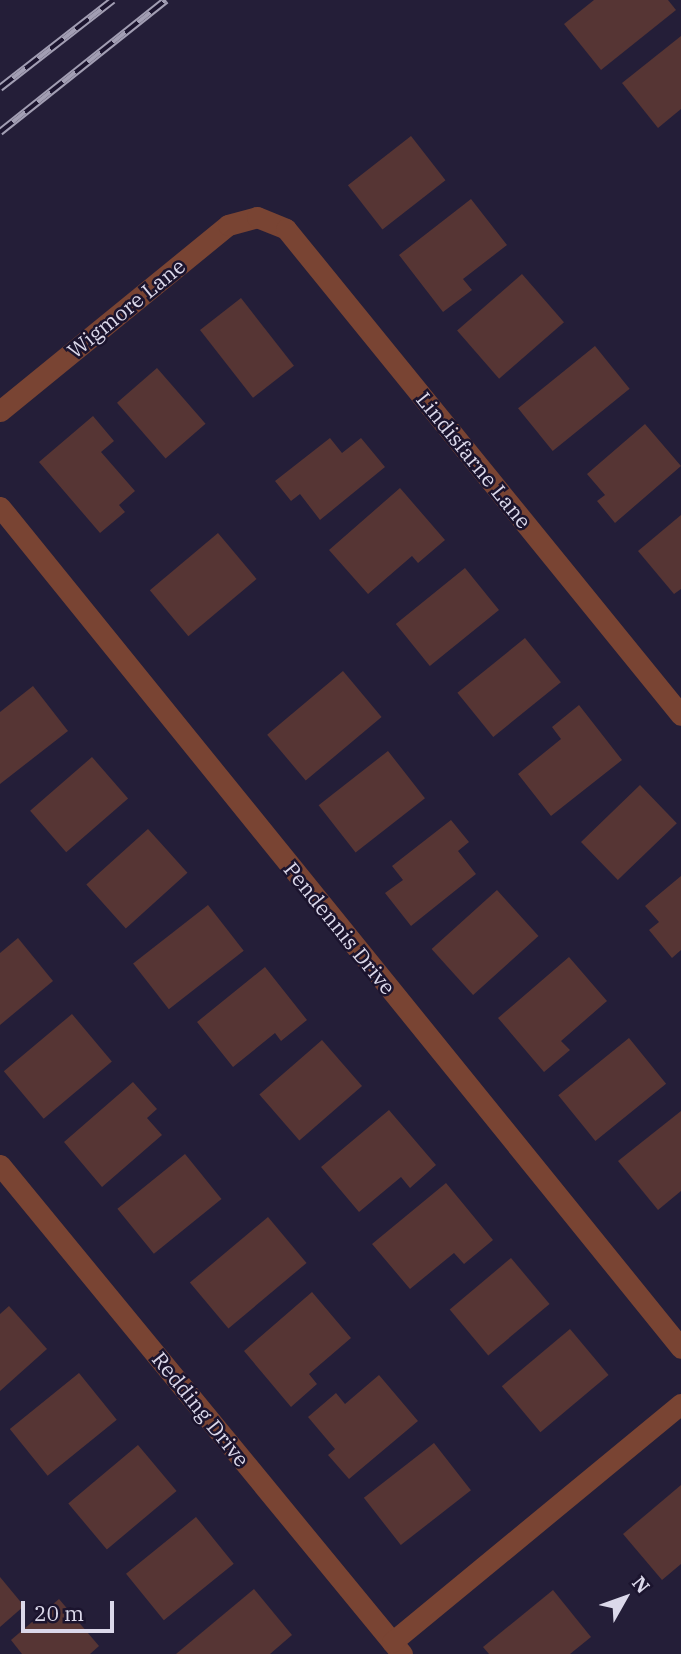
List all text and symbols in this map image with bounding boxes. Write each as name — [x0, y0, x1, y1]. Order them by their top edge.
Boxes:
street label: Wigmore Lane — [62, 253, 190, 363]
street label: Lindisfarne Lane — [411, 387, 537, 533]
street label: Pendennis Drive — [279, 857, 401, 999]
street label: Redding Drive — [147, 1347, 255, 1471]
north arrow — [590, 1563, 660, 1633]
text: N — [627, 1571, 655, 1598]
scale bar — [24, 1588, 117, 1632]
text: 20 m — [34, 1599, 84, 1627]

